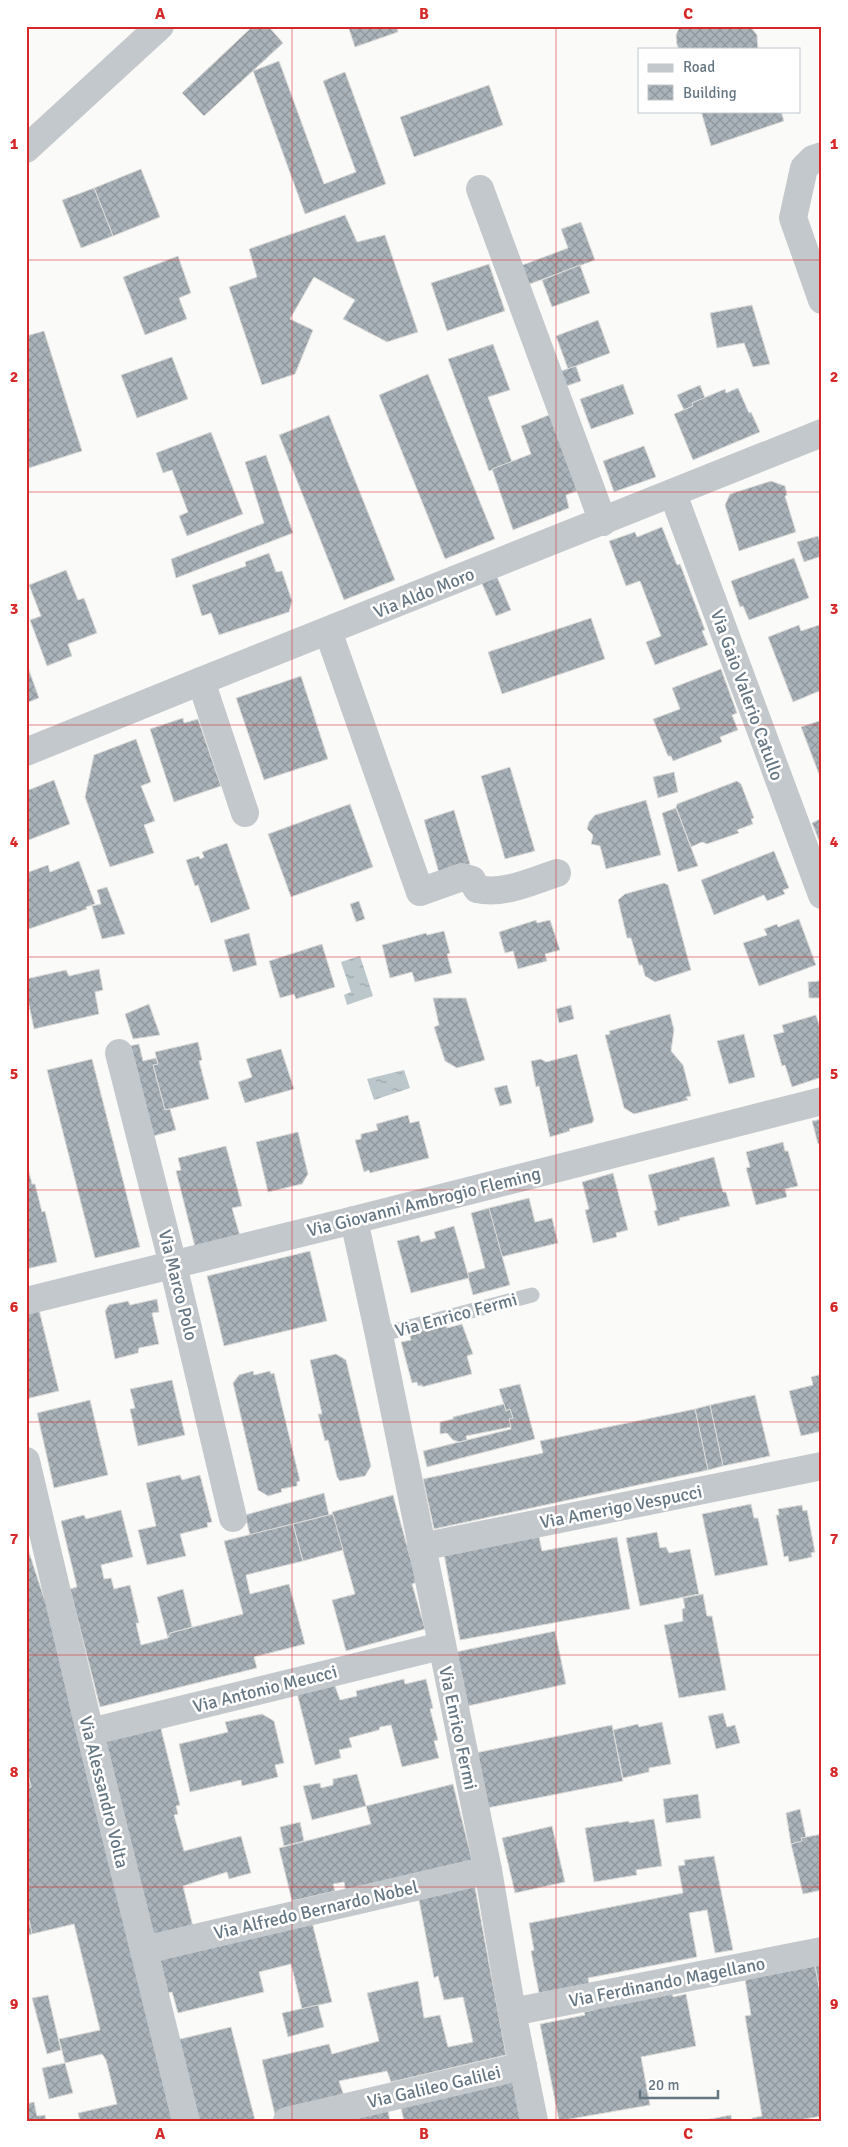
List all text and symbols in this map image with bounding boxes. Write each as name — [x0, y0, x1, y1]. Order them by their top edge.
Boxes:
text: A — [155, 4, 166, 24]
text: B — [419, 4, 429, 24]
text: C — [683, 4, 693, 24]
legend — [638, 48, 800, 112]
text: Road — [683, 58, 715, 76]
text: Building — [683, 84, 737, 102]
text: 1 — [10, 134, 19, 154]
text: 1 — [830, 134, 839, 154]
text: 2 — [10, 367, 18, 387]
text: 2 — [830, 367, 838, 387]
street label: Via Aldo Moro — [370, 563, 478, 623]
text: 3 — [10, 599, 18, 619]
text: 3 — [830, 599, 838, 619]
street label: Via Gaio Valerio Catullo — [706, 606, 788, 784]
text: 4 — [10, 832, 19, 852]
text: 4 — [830, 832, 839, 852]
text: 5 — [10, 1064, 18, 1084]
text: 5 — [830, 1064, 838, 1084]
street label: Via Giovanni Ambrogio Fleming — [305, 1162, 543, 1242]
street label: Via Marco Polo — [154, 1227, 202, 1343]
street label: Via Enrico Fermi — [393, 1288, 519, 1342]
text: 6 — [10, 1297, 19, 1317]
text: 6 — [830, 1297, 839, 1317]
street label: Via Amerigo Vespucci — [538, 1480, 704, 1534]
text: 7 — [10, 1529, 19, 1549]
text: 7 — [830, 1529, 839, 1549]
street label: Via Antonio Meucci — [191, 1660, 339, 1718]
street label: Via Enrico Fermi — [434, 1664, 482, 1792]
street label: Via Alessandro Volta — [74, 1714, 134, 1870]
text: 8 — [10, 1762, 19, 1782]
text: 8 — [830, 1762, 839, 1782]
street label: Via Alfredo Bernardo Nobel — [212, 1876, 420, 1944]
street label: Via Ferdinando Magellano — [567, 1952, 767, 2012]
text: 9 — [10, 1994, 19, 2014]
text: 9 — [830, 1994, 839, 2014]
street label: Via Galileo Galilei — [365, 2061, 503, 2113]
scale bar — [640, 2067, 718, 2099]
text: 20 m — [648, 2076, 679, 2094]
text: A — [155, 2124, 166, 2144]
text: B — [419, 2124, 429, 2144]
text: C — [683, 2124, 693, 2144]

